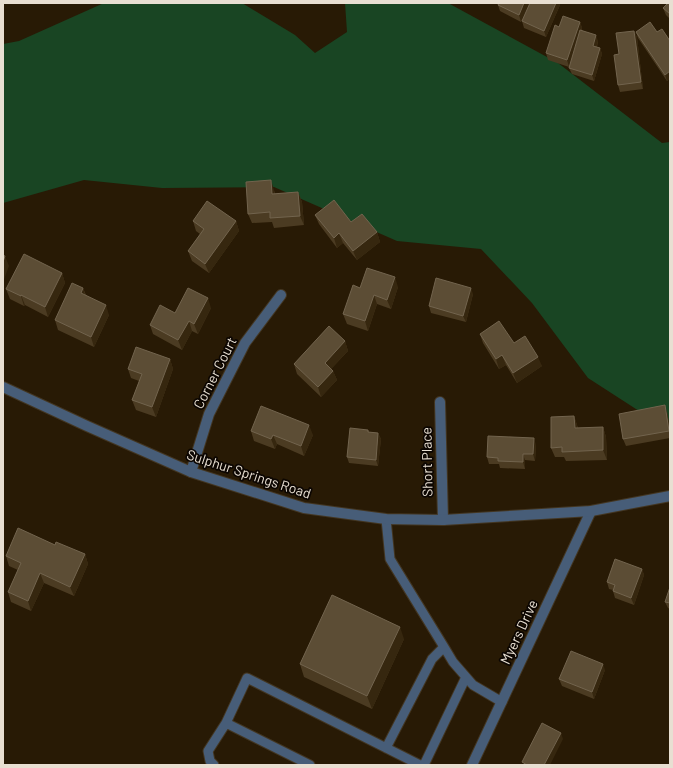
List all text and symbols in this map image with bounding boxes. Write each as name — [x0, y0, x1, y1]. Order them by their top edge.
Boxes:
street label: Corner Court — [189, 334, 240, 411]
street label: Short Place — [417, 427, 436, 497]
street label: Sulphur Springs Road — [185, 445, 313, 502]
street label: Myers Drive — [496, 597, 541, 667]

